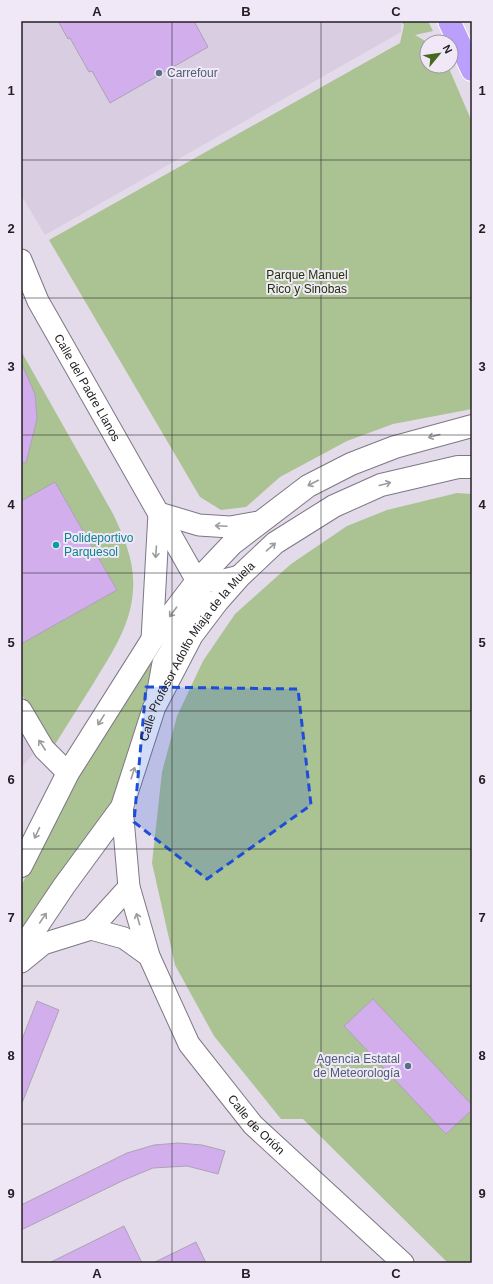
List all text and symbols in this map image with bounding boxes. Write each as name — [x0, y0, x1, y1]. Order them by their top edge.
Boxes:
text: A — [92, 4, 102, 19]
text: B — [241, 4, 251, 19]
text: C — [391, 4, 401, 19]
north arrow — [419, 34, 459, 74]
text: N — [441, 43, 455, 56]
place label: Carrefour — [167, 66, 218, 80]
marker: Carrefour — [154, 68, 164, 78]
text: 1 — [7, 83, 15, 98]
text: 1 — [478, 83, 486, 98]
text: 2 — [7, 221, 15, 236]
text: 2 — [478, 221, 486, 236]
park label: Parque Manuel Rico y Sinobas — [266, 268, 348, 296]
street label: Calle del Padre Llanos — [51, 332, 123, 444]
text: 3 — [7, 359, 15, 374]
text: 3 — [478, 359, 486, 374]
one-way arrow — [428, 433, 441, 440]
one-way arrow — [308, 480, 320, 487]
one-way arrow — [378, 480, 391, 487]
text: 4 — [7, 497, 15, 512]
text: 4 — [478, 497, 486, 512]
one-way arrow — [215, 523, 228, 530]
place label: Polideportivo Parquesol — [64, 531, 134, 559]
marker: Polideportivo Parquesol — [51, 540, 61, 550]
one-way arrow — [266, 542, 277, 551]
one-way arrow — [153, 545, 160, 558]
street label: Calle Profesor Adolfo Miaja de la Muela — [137, 559, 258, 743]
one-way arrow — [169, 606, 177, 617]
text: 5 — [7, 635, 15, 650]
text: 5 — [478, 635, 486, 650]
one-way arrow — [97, 714, 105, 726]
one-way arrow — [37, 739, 46, 750]
one-way arrow — [130, 767, 137, 780]
text: 6 — [7, 772, 15, 787]
text: 6 — [478, 772, 486, 787]
one-way arrow — [33, 826, 40, 838]
text: 7 — [7, 910, 15, 925]
text: 7 — [478, 910, 486, 925]
one-way arrow — [39, 913, 47, 924]
one-way arrow — [134, 913, 141, 926]
text: 8 — [7, 1048, 15, 1063]
text: 8 — [478, 1048, 486, 1063]
place label: Agencia Estatal de Meteorología — [313, 1052, 400, 1080]
marker: Agencia Estatal de Meteorología — [403, 1061, 413, 1071]
street label: Calle de Orión — [225, 1092, 287, 1157]
text: 9 — [7, 1186, 15, 1201]
text: 9 — [478, 1186, 486, 1201]
text: A — [92, 1266, 102, 1281]
text: B — [241, 1266, 251, 1281]
text: C — [391, 1266, 401, 1281]

